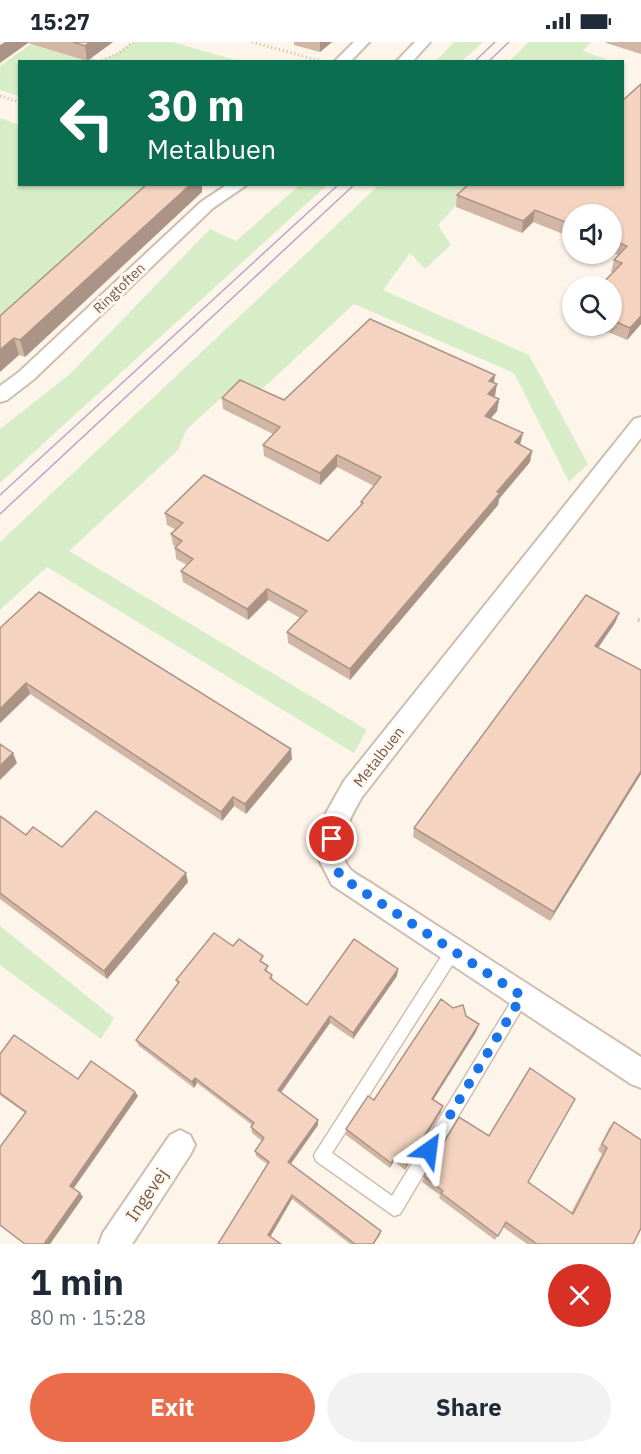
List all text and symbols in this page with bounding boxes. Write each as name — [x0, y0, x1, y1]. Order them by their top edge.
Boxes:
text: 15:27 — [30, 7, 90, 36]
text: 30 m — [147, 78, 245, 133]
icon: left — [48, 84, 126, 162]
text: Metalbuen — [147, 131, 276, 166]
map controls — [562, 204, 622, 336]
button: sound — [562, 204, 622, 264]
street label: Ringtoften — [89, 259, 149, 317]
button: search — [562, 276, 622, 336]
street label: Metalbuen — [349, 723, 408, 791]
pin — [306, 813, 357, 864]
icon: arrive — [315, 822, 348, 855]
position arrow — [397, 1118, 461, 1182]
street label: Ingevej — [120, 1164, 173, 1226]
text: 1 min — [30, 1258, 124, 1305]
button: close — [548, 1264, 611, 1327]
text: 80 m · 15:28 — [30, 1304, 146, 1331]
button: Exit — [30, 1373, 315, 1442]
button: Share — [327, 1373, 611, 1442]

